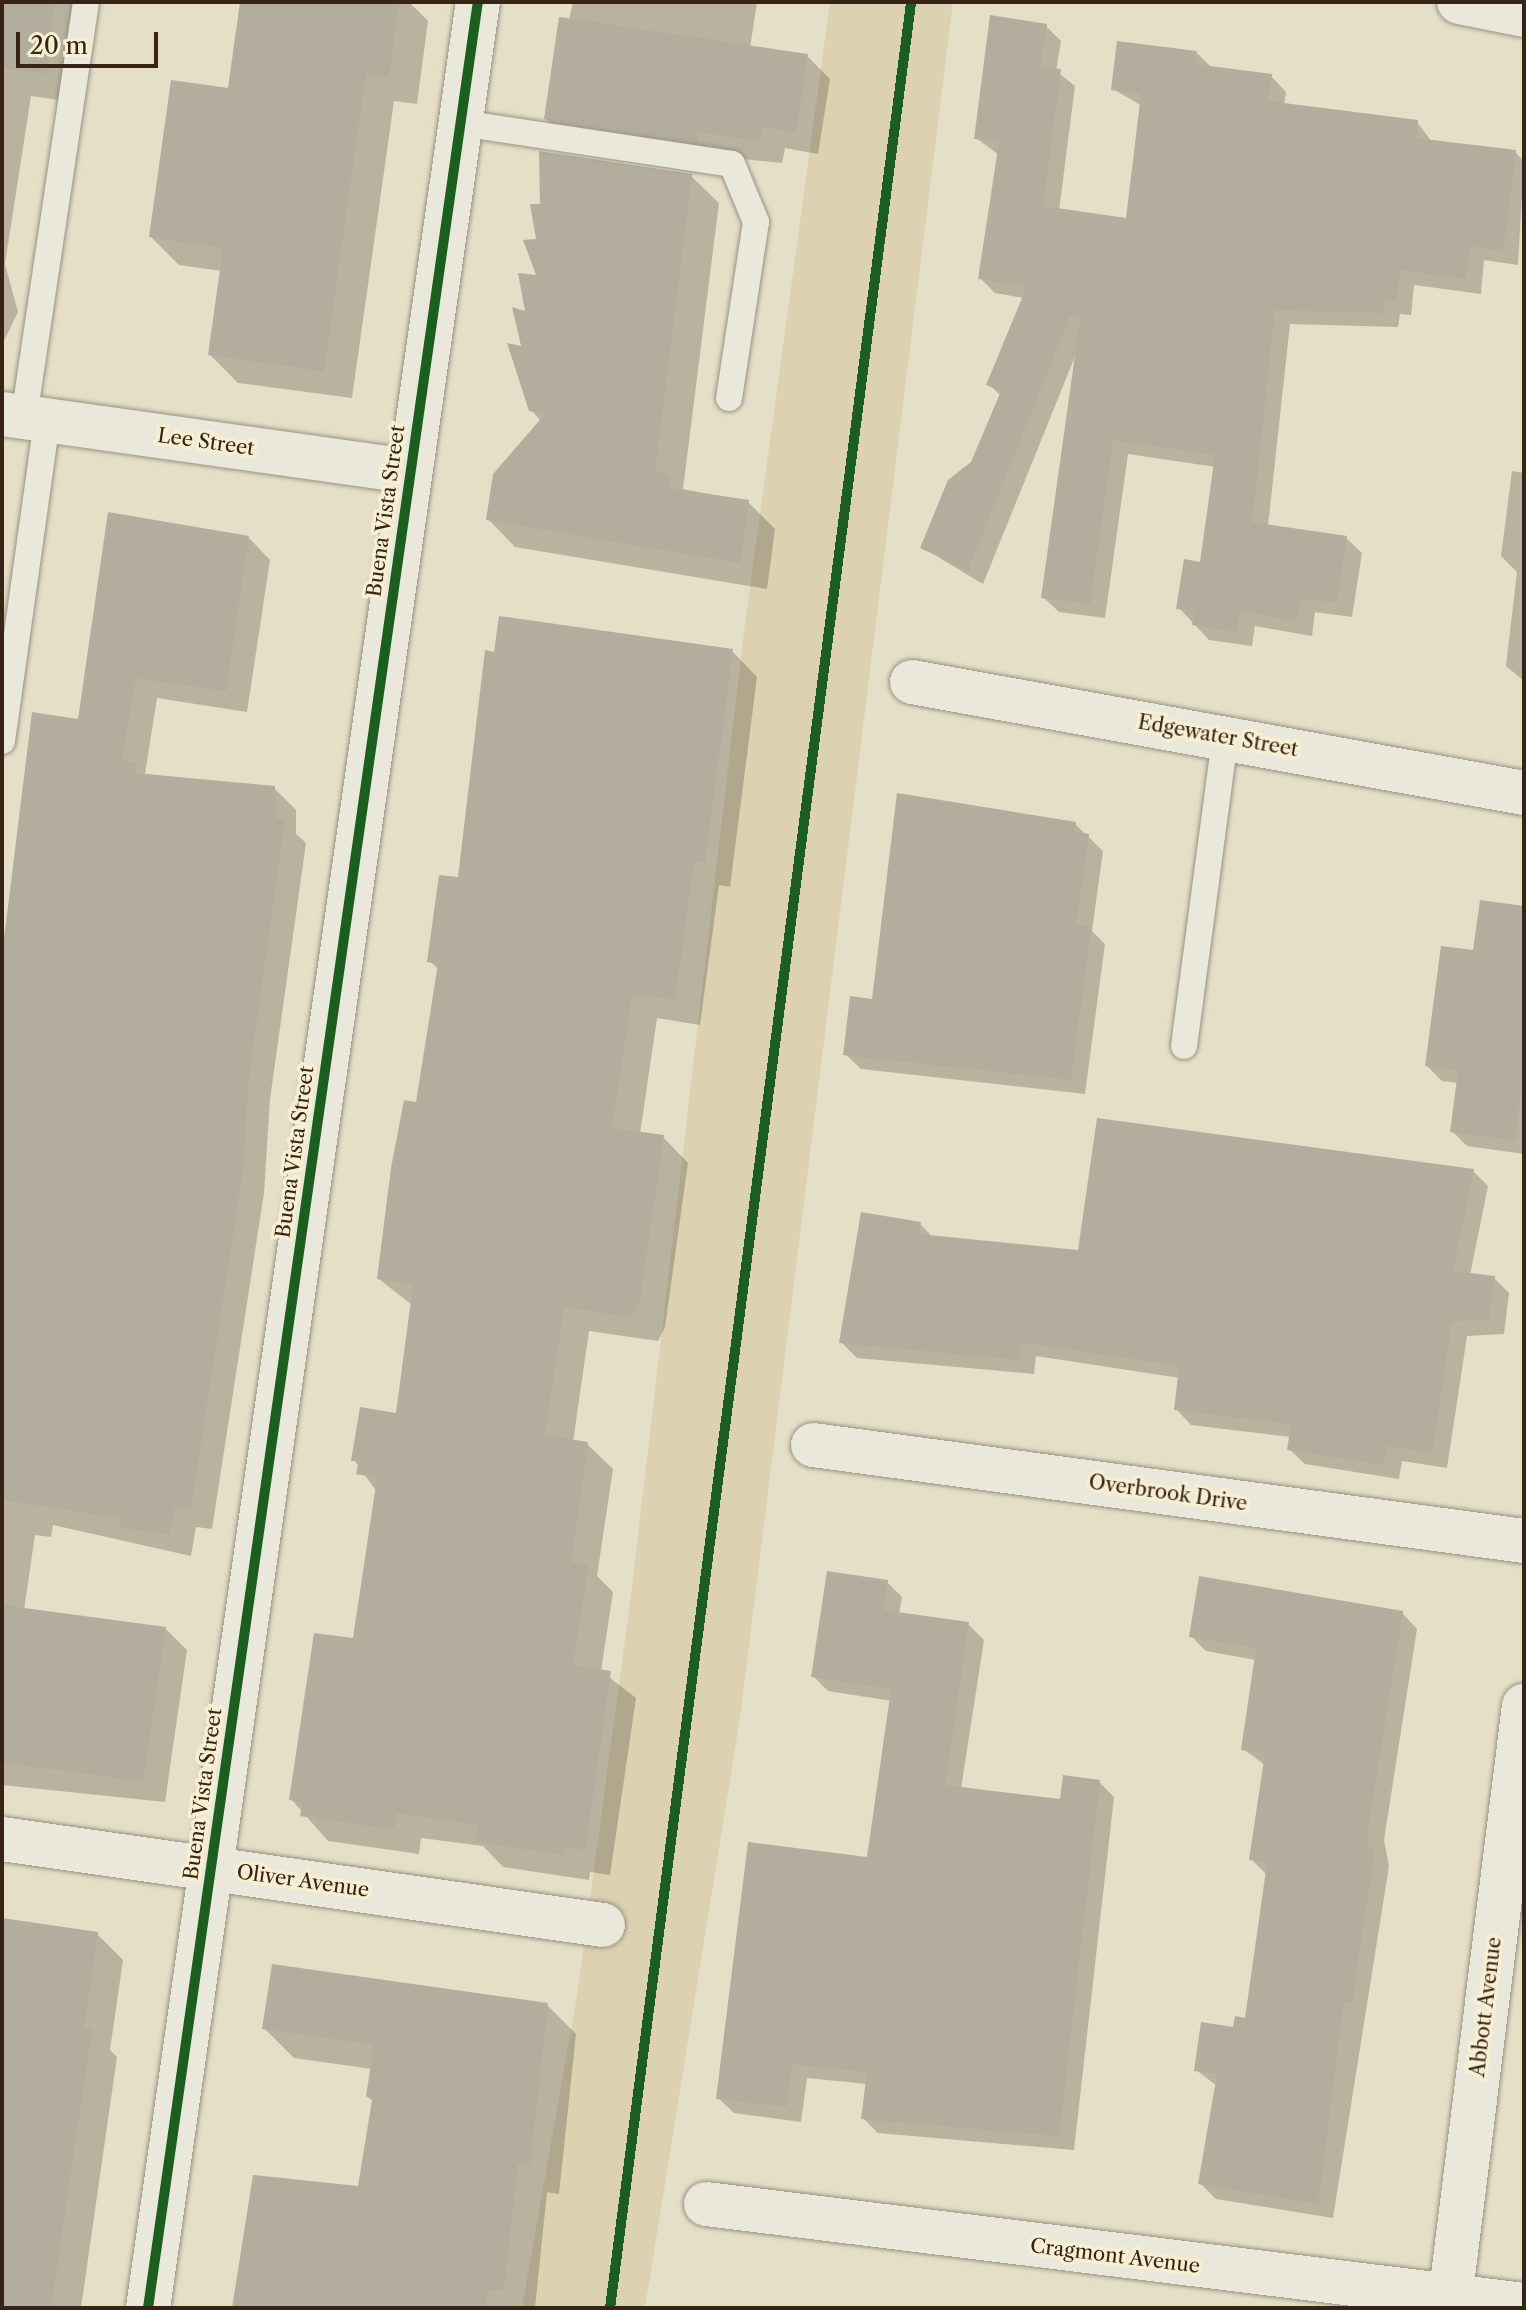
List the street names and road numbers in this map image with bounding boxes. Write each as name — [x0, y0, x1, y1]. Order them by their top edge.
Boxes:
street label: Lee Street — [156, 423, 256, 461]
street label: Buena Vista Street — [362, 423, 410, 599]
street label: Edgewater Street — [1136, 710, 1300, 762]
street label: Buena Vista Street — [271, 1064, 319, 1240]
street label: Overbrook Drive — [1087, 1470, 1249, 1516]
street label: Buena Vista Street — [179, 1706, 227, 1882]
street label: Oliver Avenue — [235, 1860, 371, 1902]
street label: Abbott Avenue — [1465, 1935, 1507, 2079]
street label: Cragmont Avenue — [1028, 2234, 1202, 2278]

